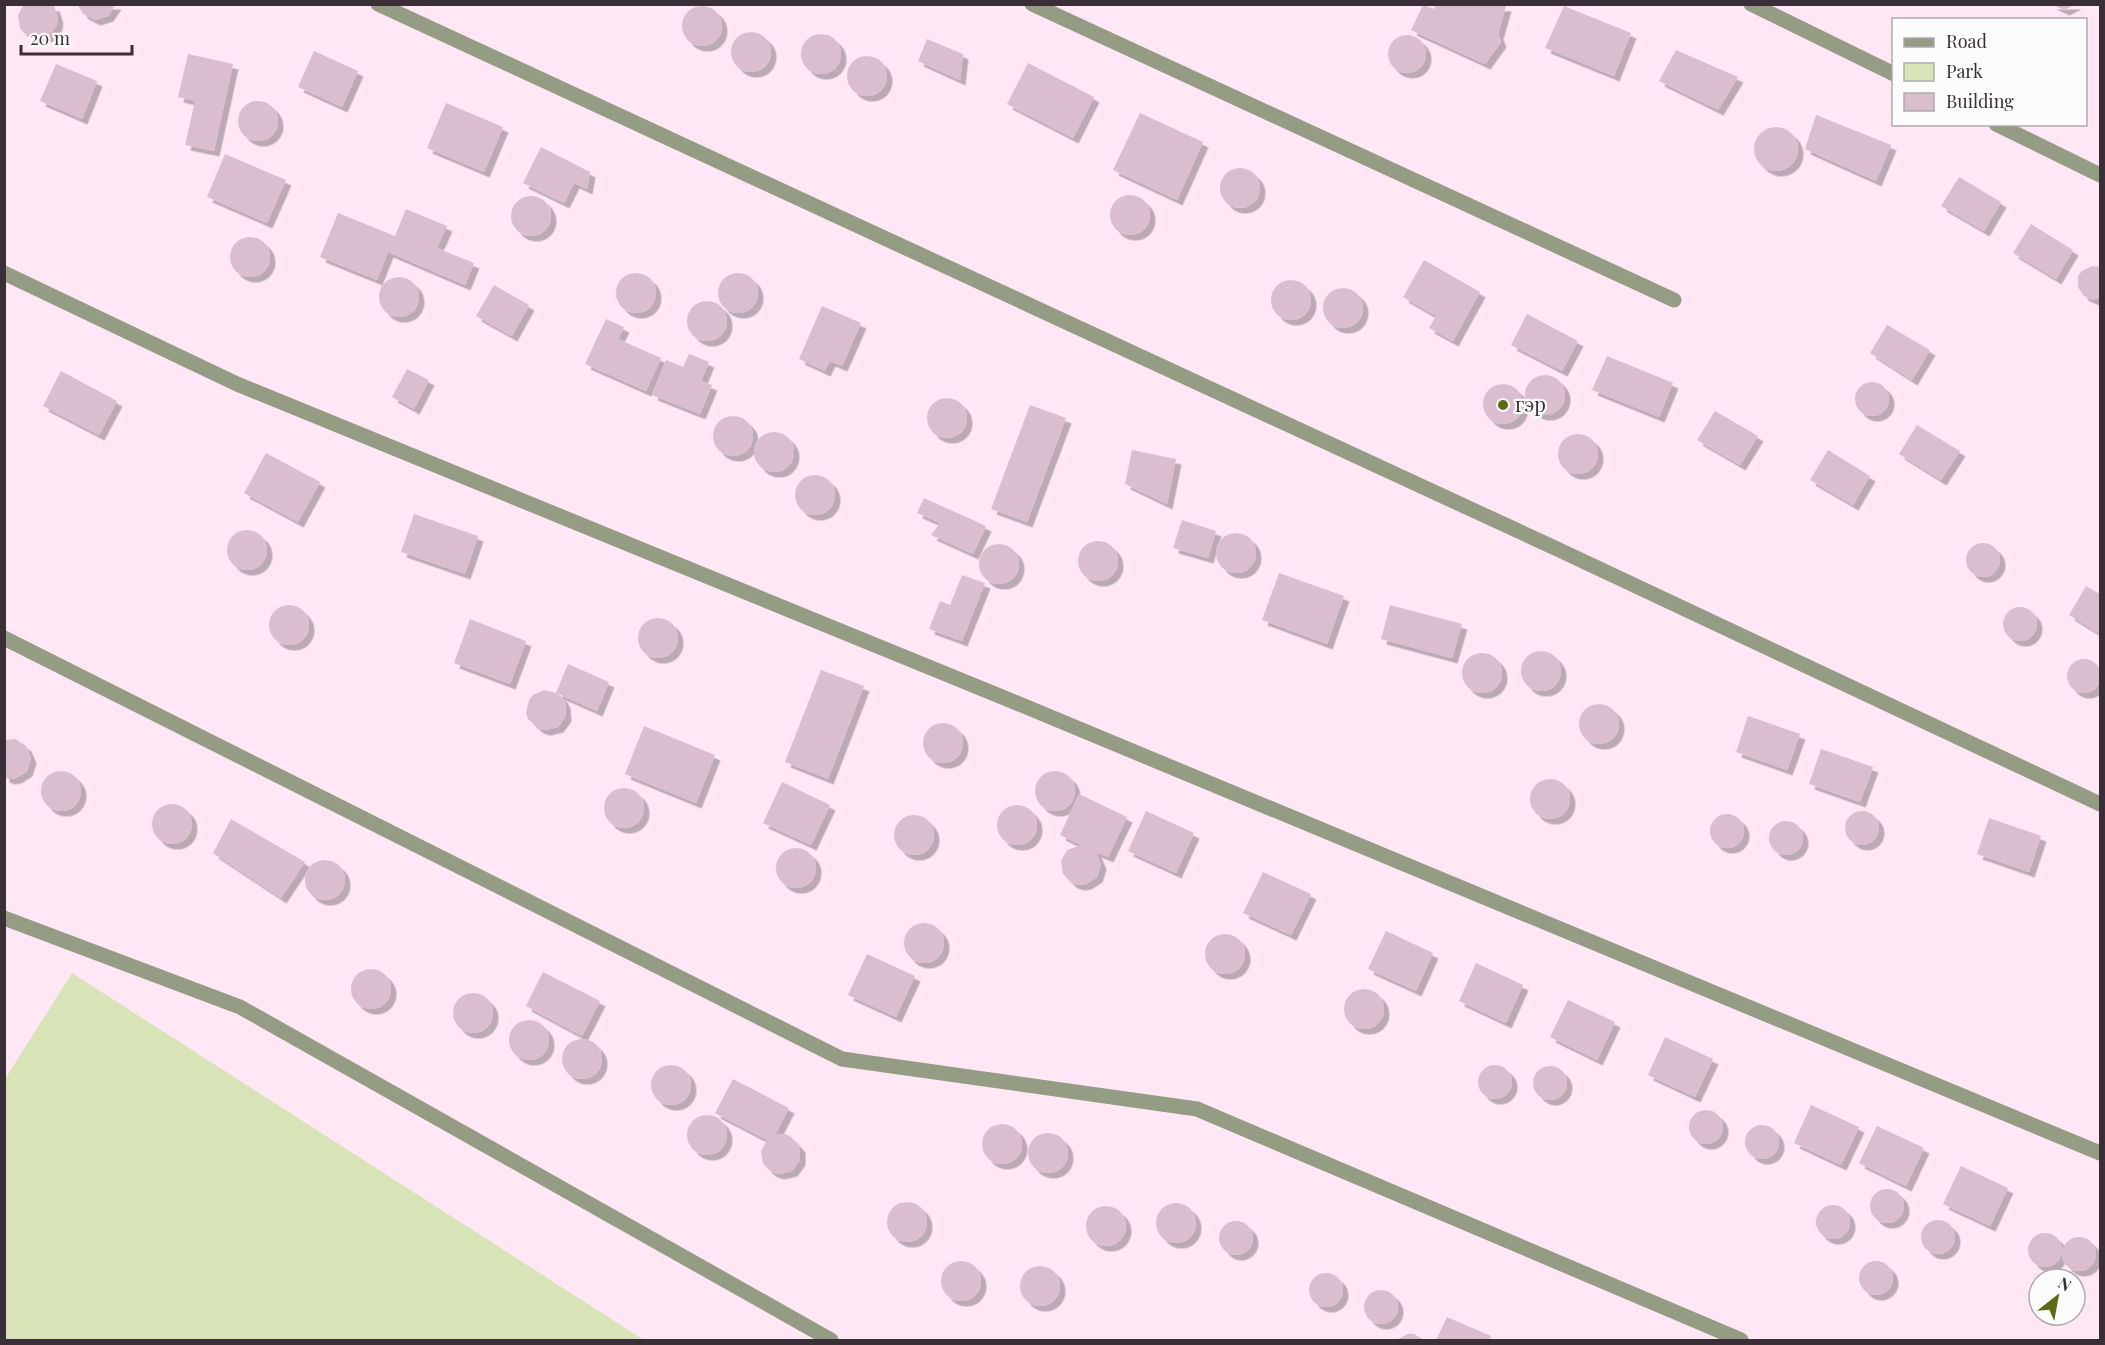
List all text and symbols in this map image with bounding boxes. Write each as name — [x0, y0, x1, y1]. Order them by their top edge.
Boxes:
scale bar — [21, 18, 132, 56]
legend — [1892, 18, 2087, 126]
text: 20 m — [30, 26, 70, 50]
text: Road — [1946, 29, 1987, 53]
text: Park — [1946, 59, 1983, 83]
text: Building — [1946, 89, 2014, 113]
place label: гэр — [1515, 390, 1546, 417]
marker: гэр — [1496, 398, 1510, 412]
north arrow — [2027, 1267, 2087, 1327]
text: N — [2055, 1272, 2076, 1296]

